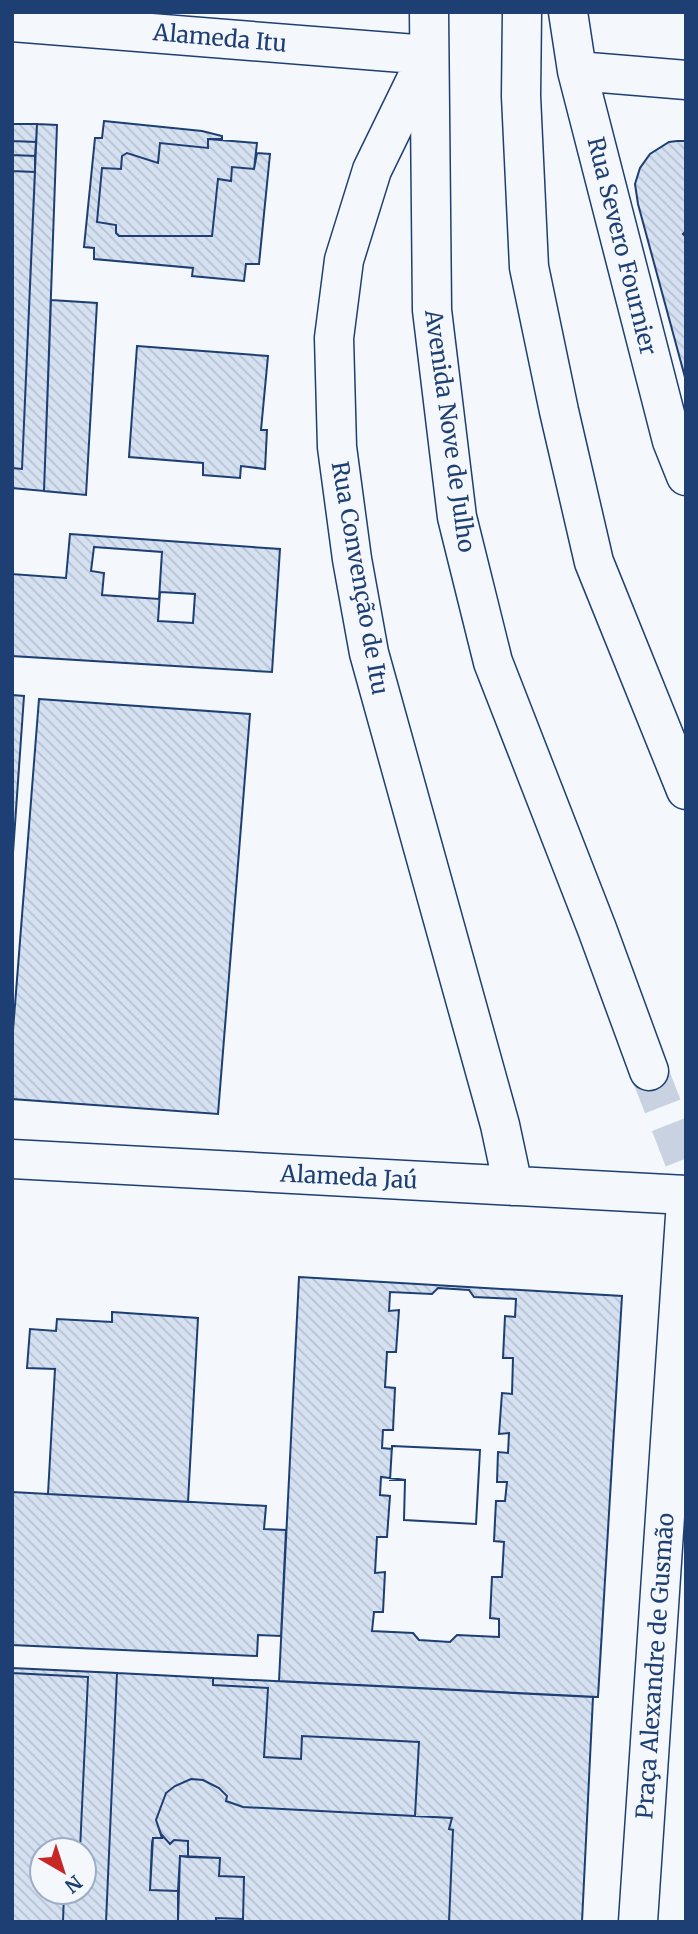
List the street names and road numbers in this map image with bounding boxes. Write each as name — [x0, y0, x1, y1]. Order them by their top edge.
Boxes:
street label: Alameda Itu — [151, 17, 288, 58]
street label: Rua Severo Fournier — [581, 134, 664, 358]
street label: Avenida Nove de Julho — [419, 307, 482, 554]
street label: Rua Convenção de Itu — [326, 459, 395, 697]
street label: Alameda Jaú — [279, 1158, 418, 1195]
street label: Praça Alexandre de Gusmão — [629, 1512, 680, 1820]

